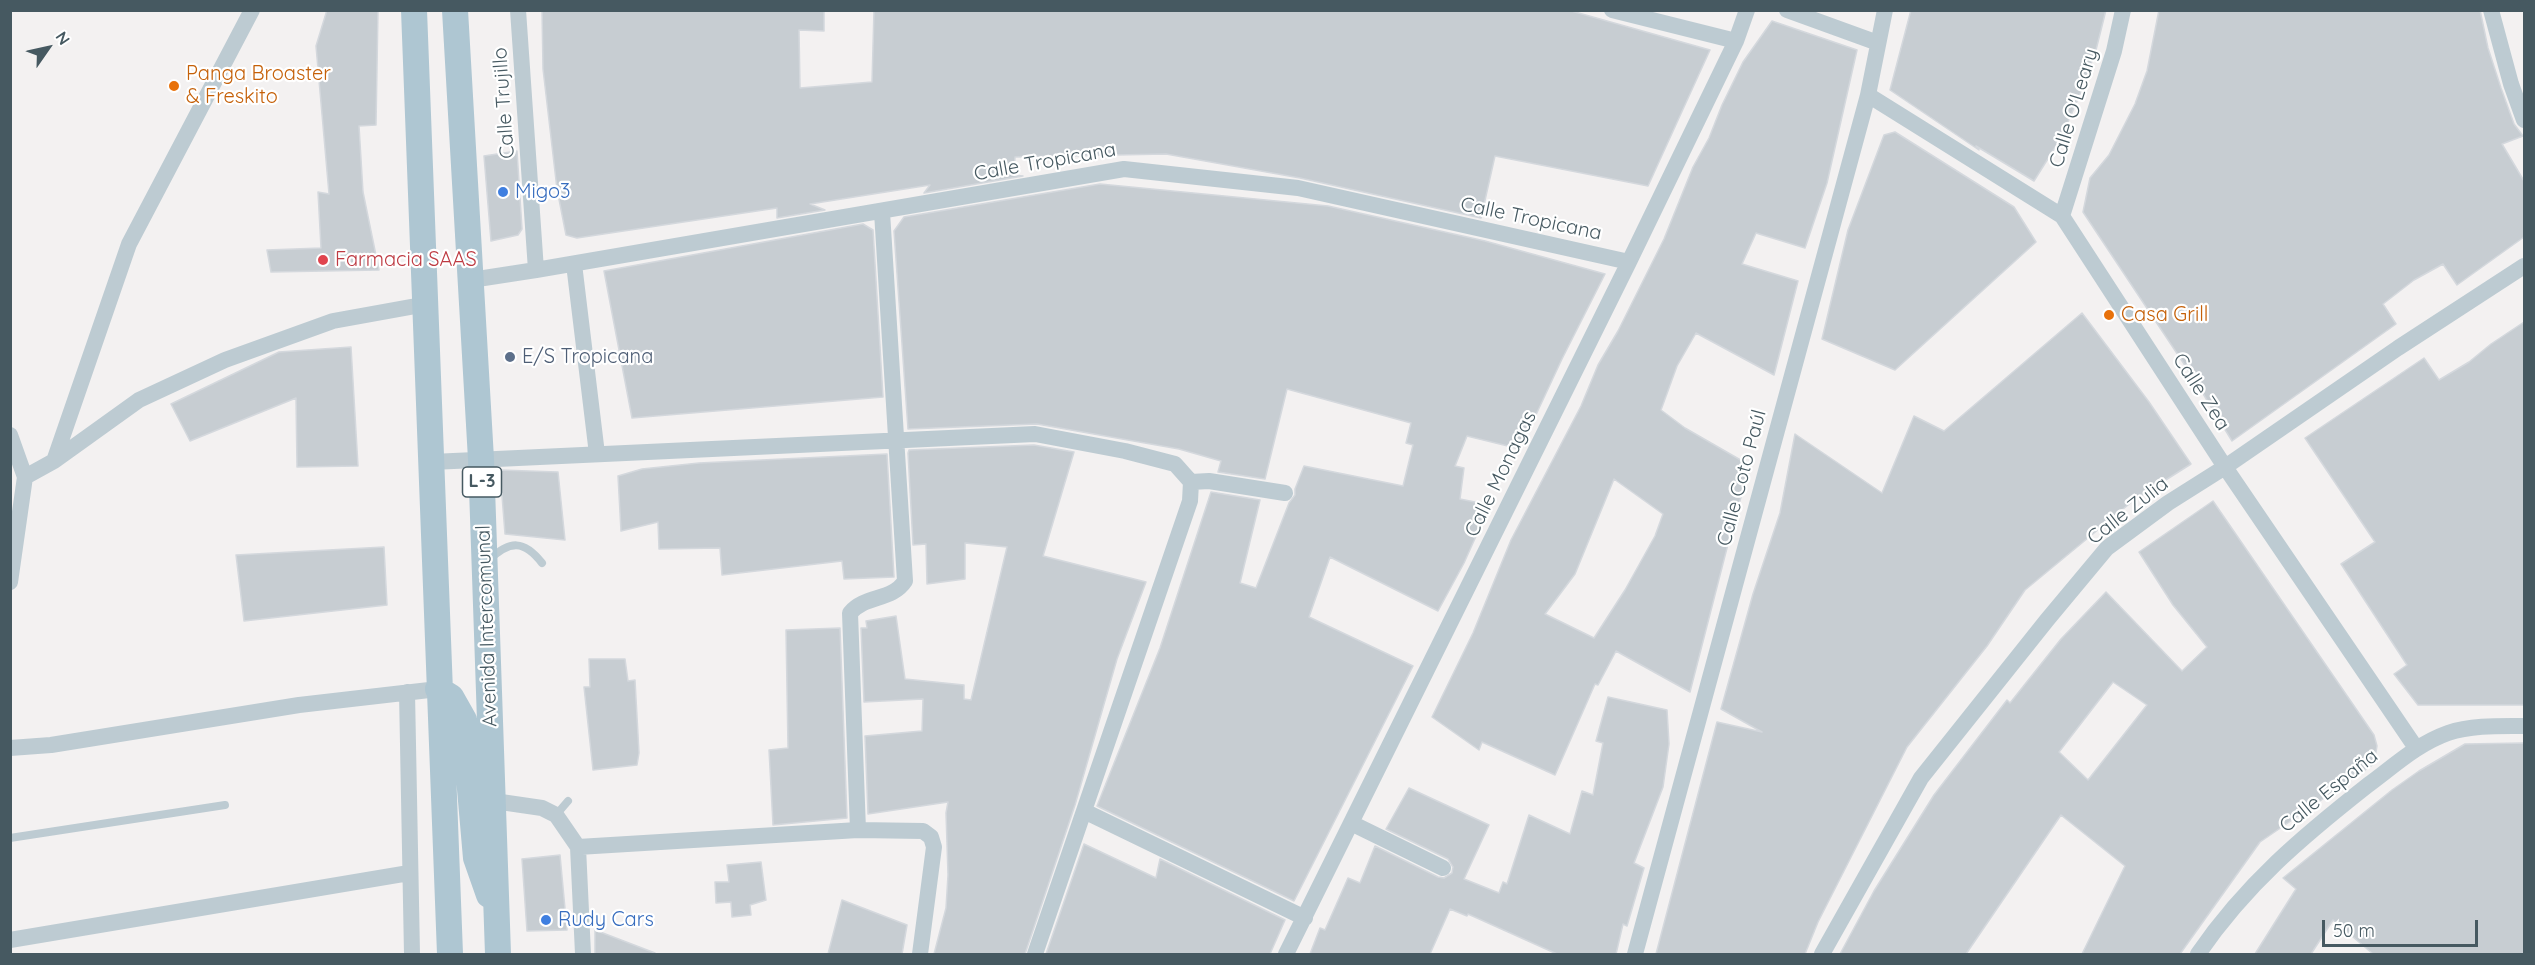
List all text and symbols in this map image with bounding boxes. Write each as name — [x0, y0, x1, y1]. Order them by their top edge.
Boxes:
north arrow — [18, 18, 78, 78]
text: N — [51, 27, 74, 48]
street label: Calle Trujillo — [488, 46, 520, 160]
street label: Calle O'Leary — [2044, 46, 2104, 170]
place label: Panga Broaster & Freskito — [186, 62, 331, 109]
marker: Panga Broaster & Freskito — [167, 79, 181, 93]
street label: Calle Tropicana — [972, 138, 1118, 186]
place label: Migo3 — [515, 180, 570, 204]
marker: Migo3 — [496, 185, 510, 199]
street label: Calle Tropicana — [1458, 192, 1604, 246]
place label: Farmacia SAAS — [335, 248, 477, 272]
marker: Farmacia SAAS — [316, 253, 330, 267]
place label: Casa Grill — [2121, 303, 2208, 327]
marker: Casa Grill — [2102, 308, 2116, 322]
place label: E/S Tropicana — [522, 345, 653, 369]
street label: Calle Zea — [2167, 349, 2235, 435]
marker: E/S Tropicana — [503, 350, 517, 364]
street label: Calle Monagas — [1460, 407, 1542, 541]
street label: Calle Coto Paúl — [1712, 407, 1772, 549]
road number: L-3 — [462, 467, 502, 497]
street label: Calle Zulia — [2083, 472, 2173, 550]
street label: Avenida Intercomunal — [471, 525, 503, 727]
street label: Calle España — [2275, 744, 2383, 838]
place label: Rudy Cars — [558, 908, 654, 932]
scale bar — [2325, 908, 2481, 946]
marker: Rudy Cars — [539, 913, 553, 927]
text: 50 m — [2333, 919, 2375, 942]

